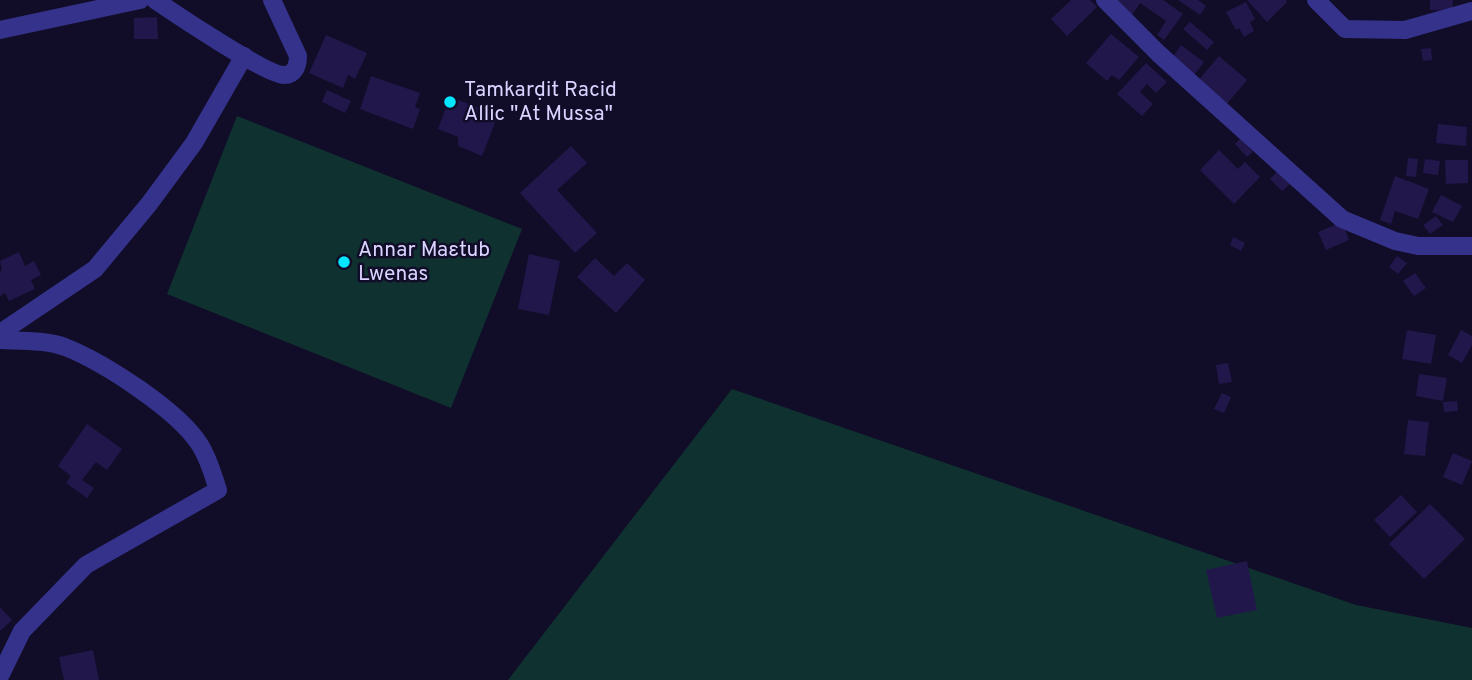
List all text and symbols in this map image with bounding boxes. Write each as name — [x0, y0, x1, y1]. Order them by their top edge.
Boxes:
place label: Tamkarḍit Racid Allic "At Mussa" — [464, 77, 617, 128]
marker: Tamkarḍit Racid Allic "At Mussa" — [442, 94, 458, 110]
place label: Annar Maɛtub Lwenas — [358, 237, 490, 288]
marker: Annar Maɛtub Lwenas — [336, 254, 352, 270]

